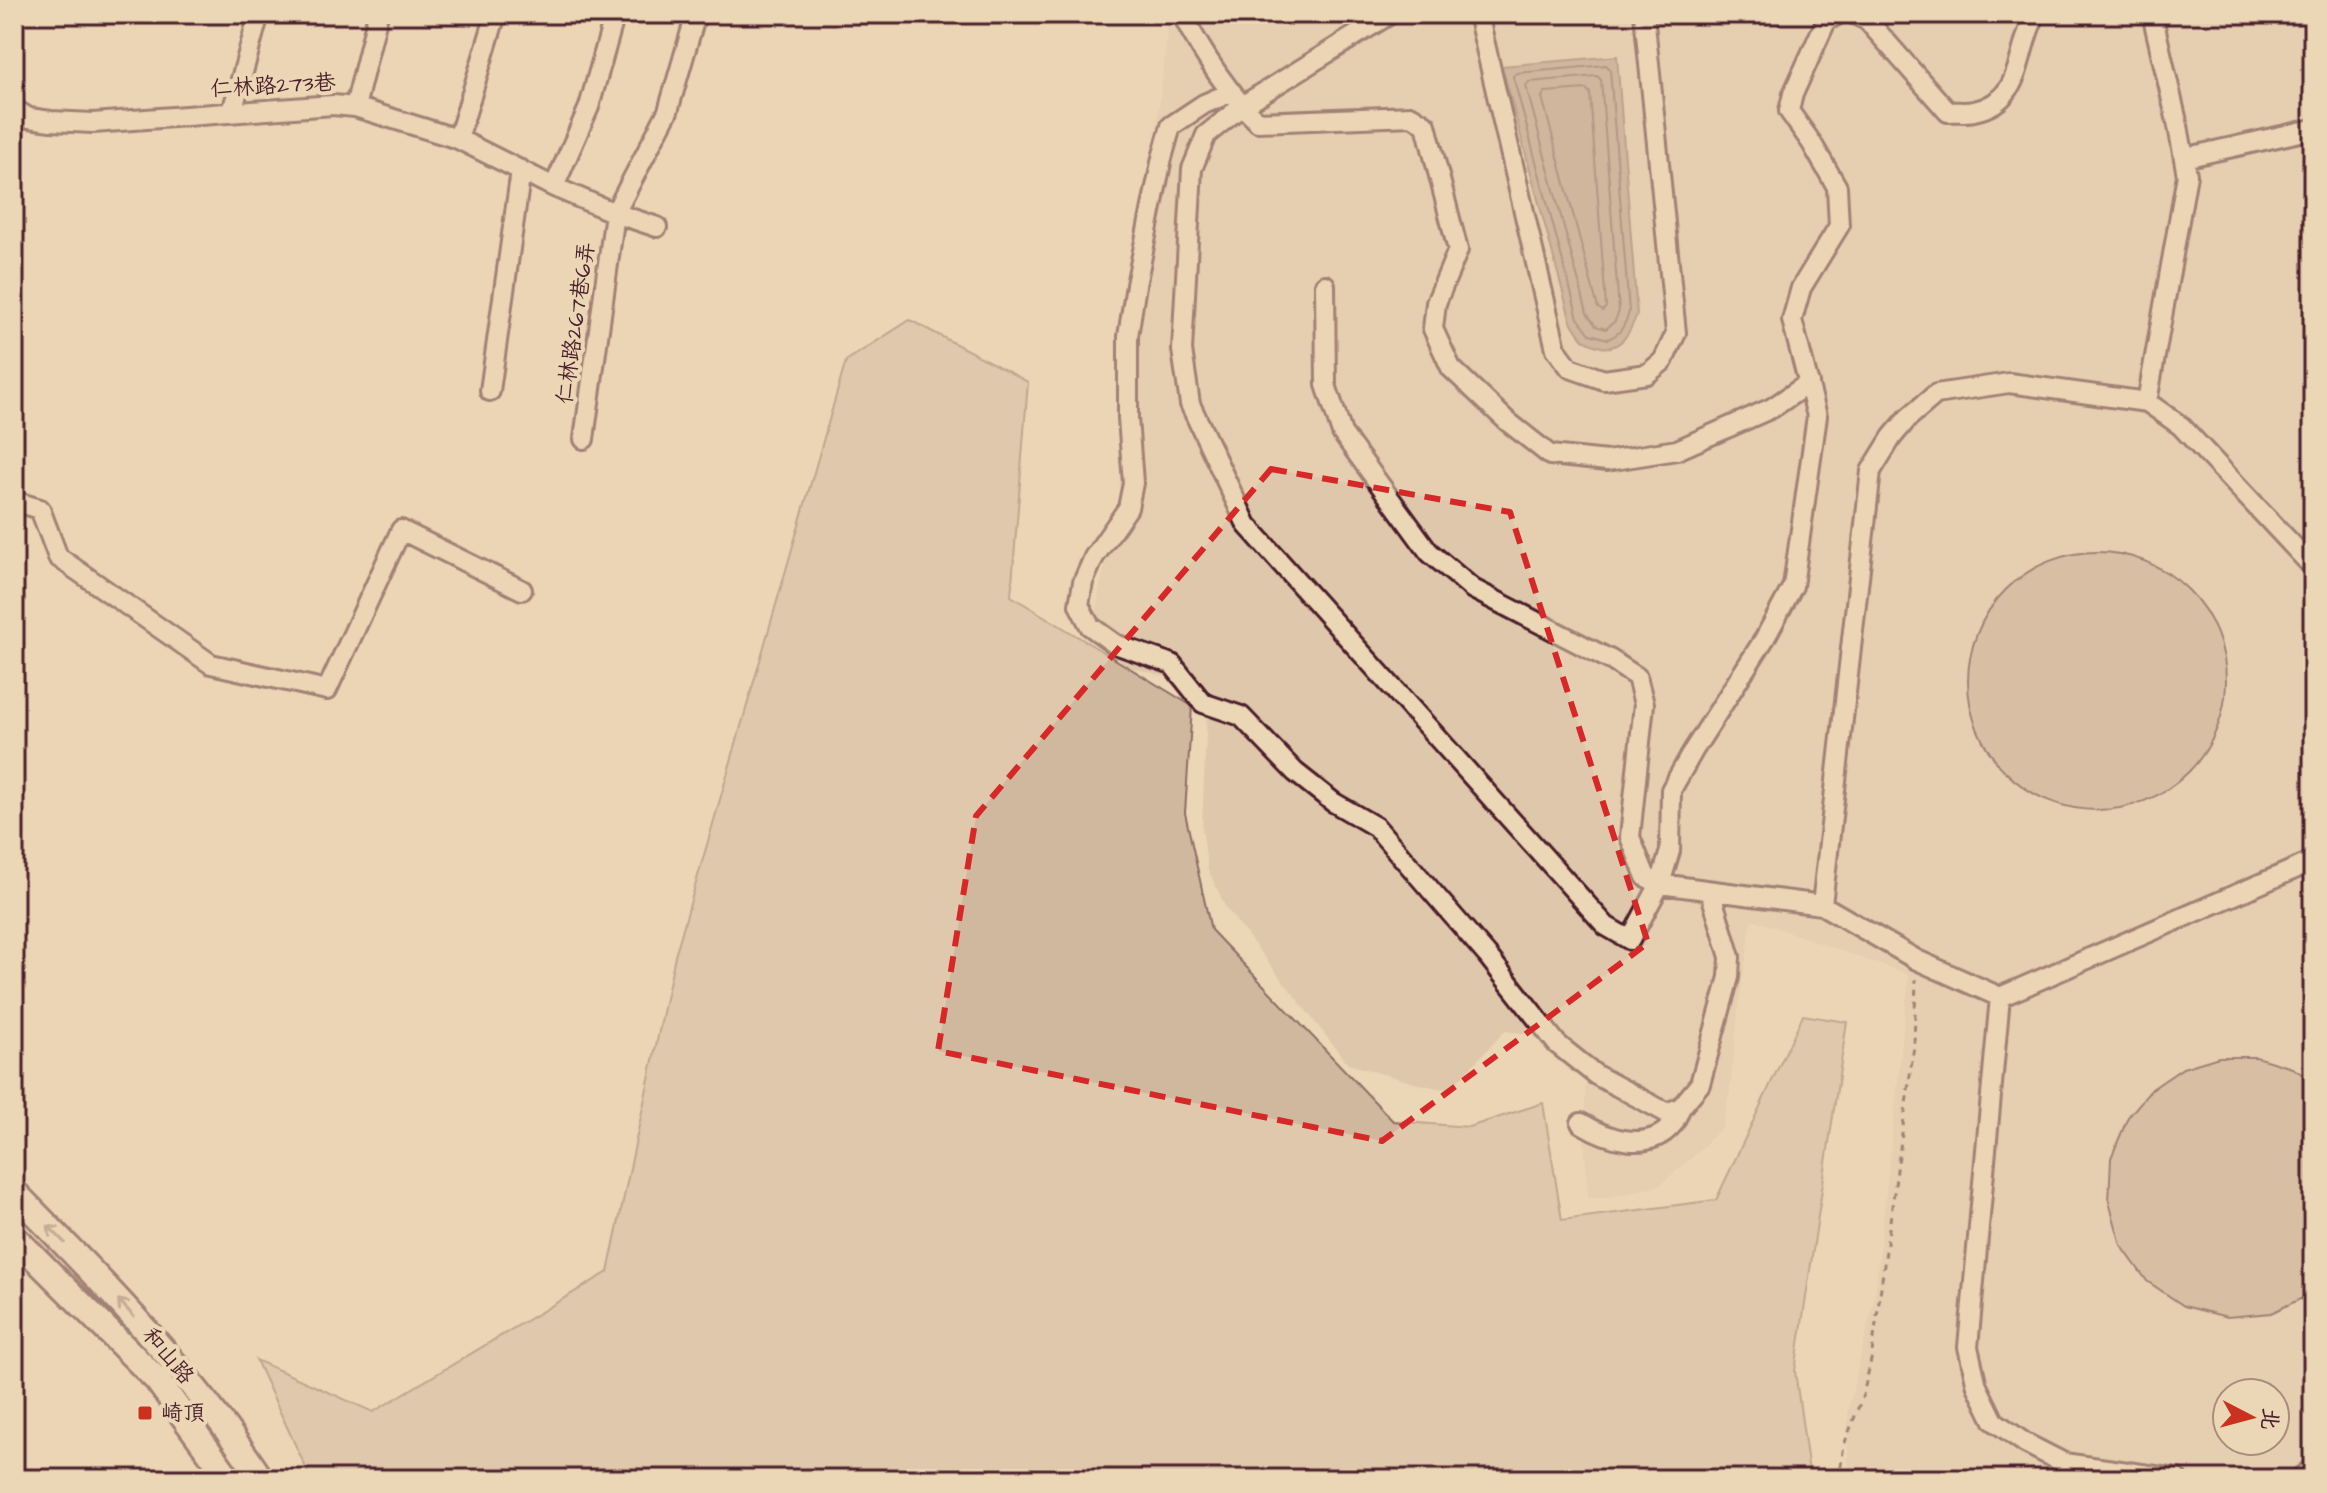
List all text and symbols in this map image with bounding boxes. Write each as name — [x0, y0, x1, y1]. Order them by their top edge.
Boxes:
street label: 仁林路273巷 — [210, 67, 336, 105]
street label: 仁林路267巷6弄 — [549, 240, 603, 406]
one-way arrow — [46, 1224, 65, 1244]
one-way arrow — [117, 1298, 136, 1319]
street label: 和山路 — [135, 1321, 201, 1391]
north arrow — [2211, 1377, 2291, 1457]
place label: 崎頂 — [161, 1398, 205, 1429]
marker: 崎頂 — [136, 1404, 154, 1422]
text: 北 — [2253, 1406, 2286, 1432]

